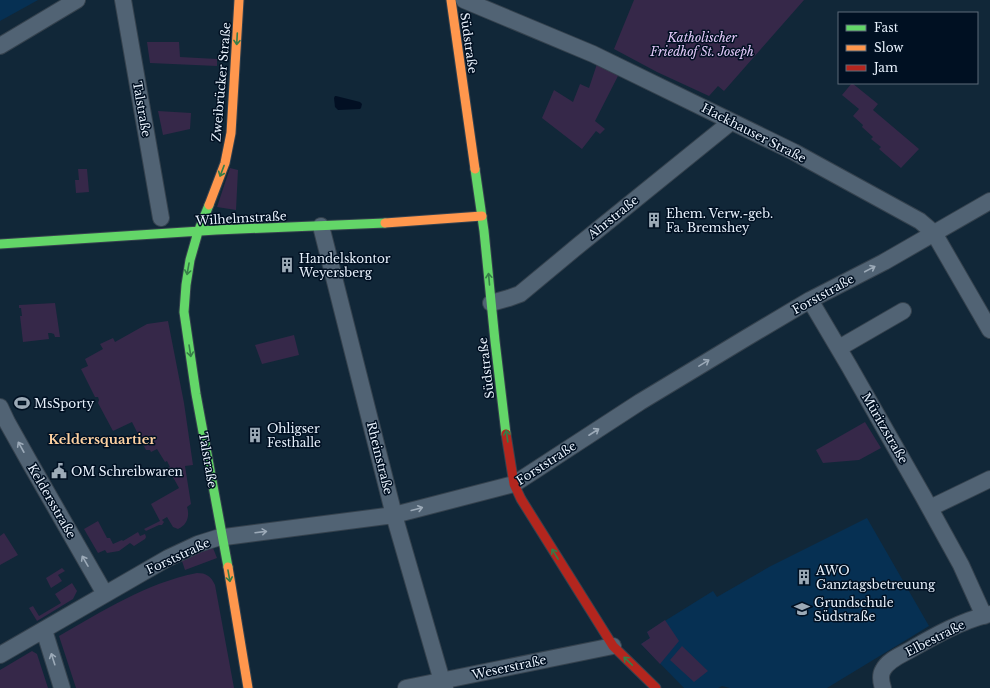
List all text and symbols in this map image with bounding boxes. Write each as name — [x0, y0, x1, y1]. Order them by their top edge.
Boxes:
street label: Südstraße — [457, 12, 481, 75]
legend — [838, 12, 978, 84]
text: Fast — [874, 20, 899, 35]
street label: Zweibrücker Straße — [208, 21, 234, 143]
park label: Katholischer Friedhof St. Joseph — [649, 30, 754, 59]
one-way arrow — [233, 32, 241, 45]
text: Slow — [874, 40, 904, 55]
text: Jam — [872, 60, 898, 75]
street label: Talstraße — [130, 80, 154, 138]
street label: Hackhauser Straße — [699, 100, 809, 166]
one-way arrow — [217, 165, 225, 177]
street label: Ahrstraße — [584, 192, 641, 243]
place label: Ehem. Verw.-geb. Fa. Bremshey — [666, 206, 773, 235]
street label: Wilhelmstraße — [194, 208, 287, 228]
building icon: Ehem. Verw.-geb. Fa. Bremshey — [645, 211, 663, 229]
place label: Handelskontor Weyersberg — [298, 251, 391, 280]
building icon: Handelskontor Weyersberg — [278, 256, 296, 274]
one-way arrow — [184, 263, 192, 276]
one-way arrow — [863, 265, 875, 272]
street label: Forststraße — [789, 271, 857, 317]
one-way arrow — [485, 273, 492, 286]
street label: Südstraße — [475, 337, 497, 399]
one-way arrow — [186, 344, 194, 357]
one-way arrow — [698, 359, 710, 367]
street label: Müritzstraße — [859, 390, 911, 466]
sports icon: MsSporty — [13, 394, 31, 412]
place label: MsSporty — [34, 396, 94, 411]
street label: Rheinstraße — [364, 420, 396, 496]
place label: Ohligser Festhalle — [267, 421, 321, 450]
building icon: Ohligser Festhalle — [246, 426, 264, 444]
one-way arrow — [588, 428, 599, 436]
one-way arrow — [503, 430, 511, 443]
district label: Keldersquartier — [48, 431, 156, 448]
street label: Talstraße — [196, 431, 220, 489]
street label: Forststraße — [513, 438, 579, 488]
one-way arrow — [17, 442, 25, 454]
street label: Keldersstraße — [25, 461, 79, 541]
public building icon: OM Schreibwaren — [50, 462, 68, 480]
place label: OM Schreibwaren — [71, 464, 183, 479]
one-way arrow — [411, 505, 424, 513]
one-way arrow — [254, 528, 267, 536]
street label: Forststraße — [144, 535, 212, 577]
one-way arrow — [551, 549, 559, 560]
one-way arrow — [81, 555, 89, 567]
place label: AWO Ganztagsbetreuung — [815, 563, 936, 592]
building icon: AWO Ganztagsbetreuung — [795, 568, 813, 586]
one-way arrow — [226, 569, 234, 582]
place label: Grundschule Südstraße — [814, 595, 894, 624]
school or university icon: Grundschule Südstraße — [793, 600, 811, 618]
street label: Elbestraße — [903, 617, 967, 659]
street label: Weserstraße — [470, 652, 548, 682]
one-way arrow — [49, 653, 56, 666]
one-way arrow — [623, 656, 633, 666]

